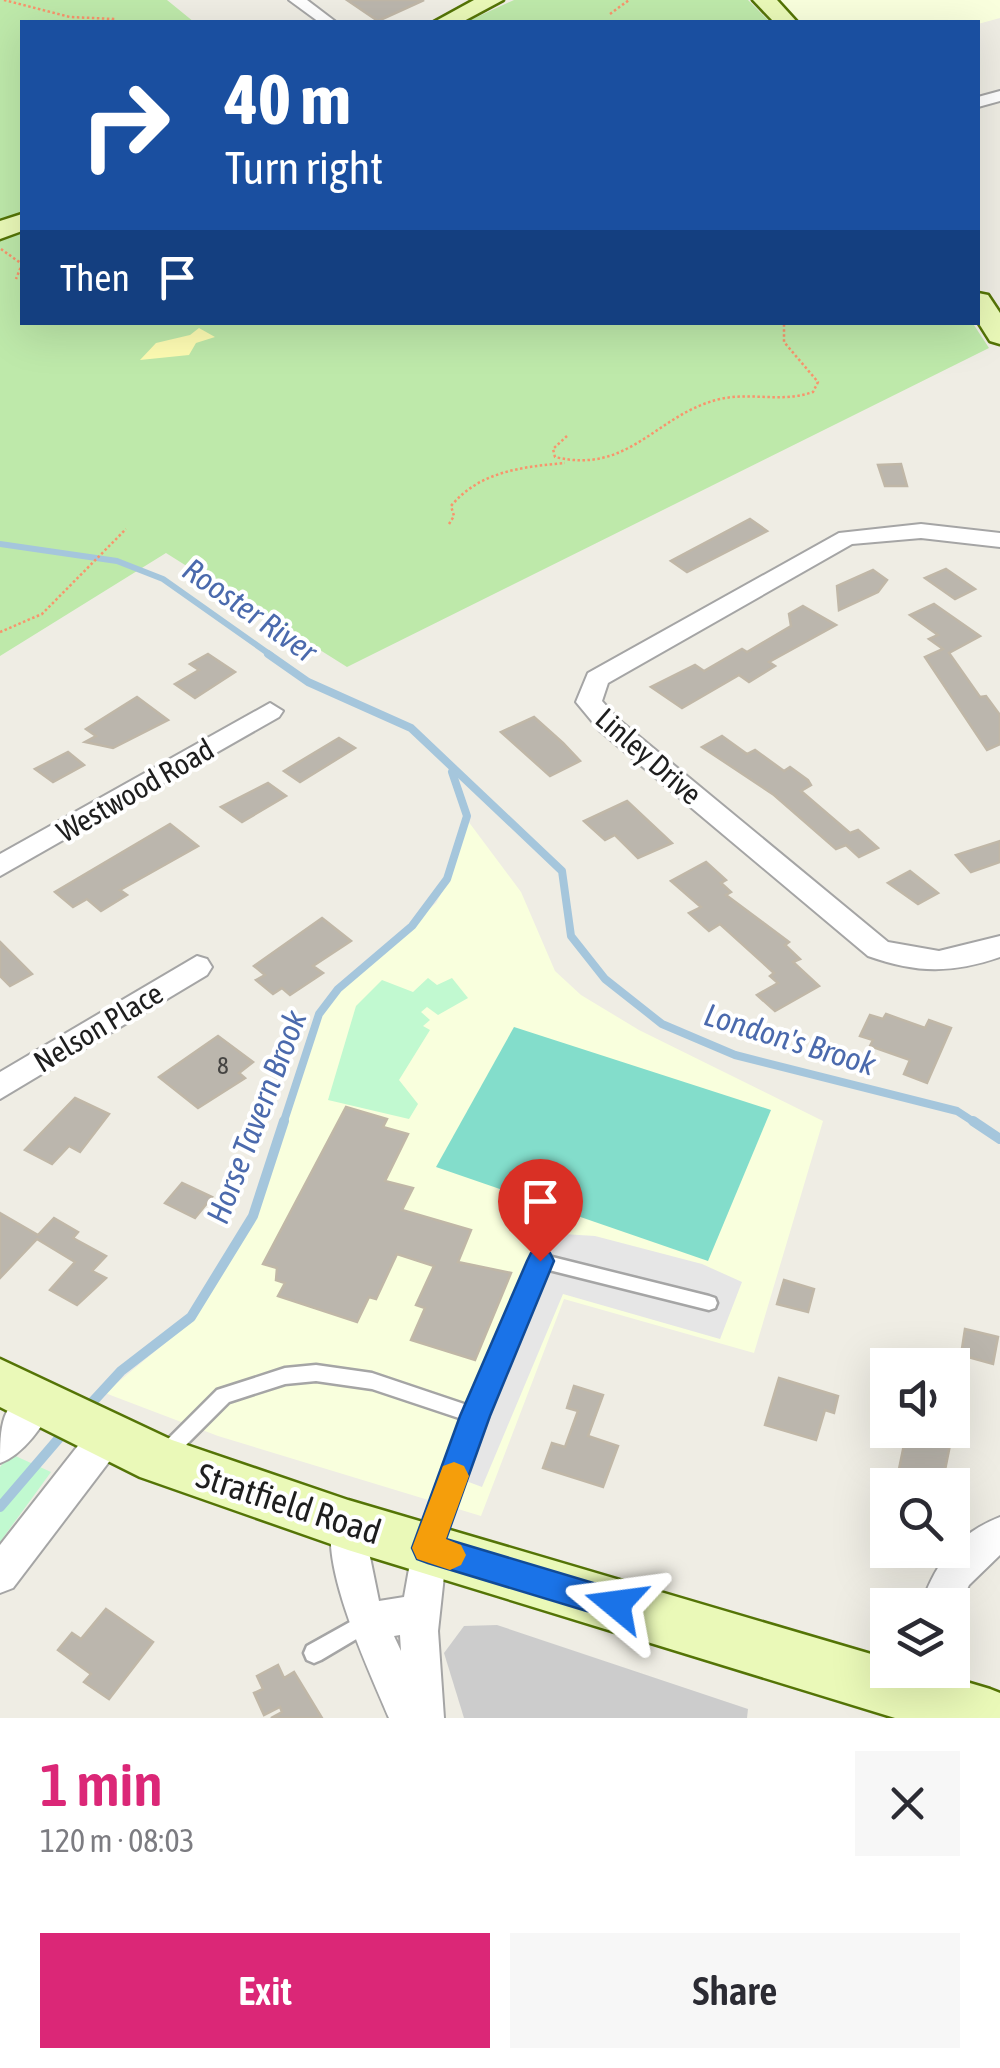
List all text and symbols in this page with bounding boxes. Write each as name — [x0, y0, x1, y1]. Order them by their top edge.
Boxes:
text: 40 m — [225, 59, 351, 139]
icon: right — [60, 60, 190, 190]
text: Turn right — [225, 142, 383, 194]
icon: arrive — [150, 250, 205, 305]
text: Then — [60, 256, 130, 299]
water label: Rooster River — [176, 550, 325, 670]
street label: Linley Drive — [589, 701, 709, 811]
street label: Westwood Road — [51, 731, 219, 849]
street label: Nelson Place — [28, 975, 168, 1079]
water label: London's Brook — [700, 995, 881, 1083]
water label: Horse Tavern Brook — [198, 1005, 314, 1229]
house number: 8 — [217, 1051, 229, 1079]
pin — [498, 1159, 583, 1262]
icon: arrive — [513, 1174, 568, 1229]
map controls — [870, 1348, 970, 1688]
button: sound — [870, 1348, 970, 1448]
street label: Stratfield Road — [192, 1454, 386, 1552]
button: search — [870, 1468, 970, 1568]
position arrow — [564, 1552, 668, 1656]
button: layers — [870, 1588, 970, 1688]
text: 1 min — [40, 1750, 163, 1819]
button: close — [855, 1751, 960, 1856]
text: 120 m · 08:03 — [40, 1822, 195, 1859]
button: Exit — [40, 1933, 490, 2048]
button: Share — [510, 1933, 960, 2048]

